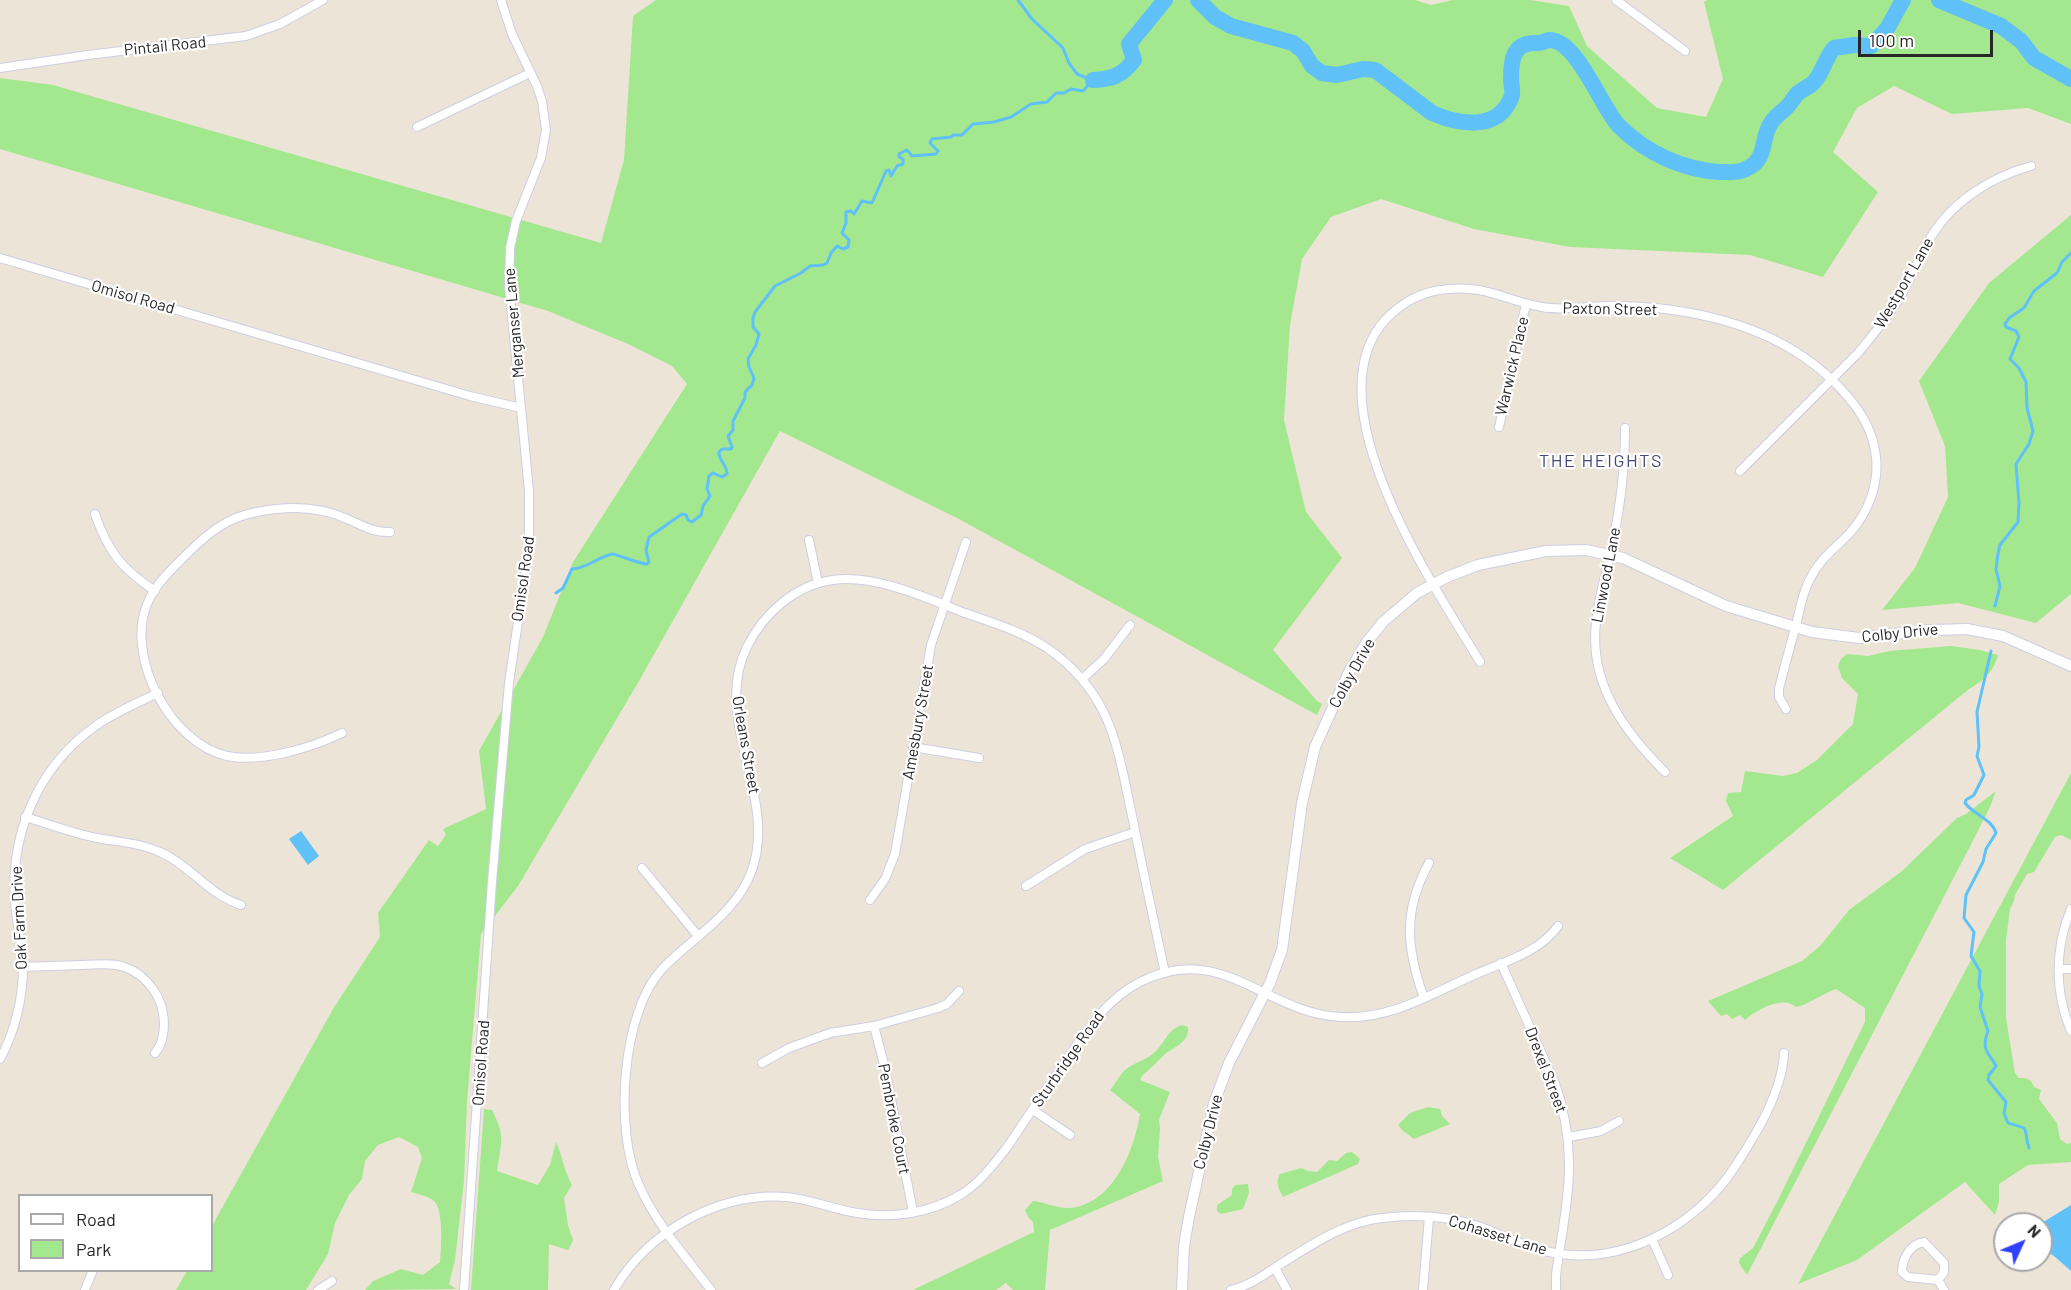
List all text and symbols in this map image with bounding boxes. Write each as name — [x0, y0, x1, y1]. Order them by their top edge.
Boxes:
scale bar — [1861, 18, 1996, 56]
text: 100 m — [1869, 29, 1914, 51]
street label: Pintail Road — [123, 32, 207, 60]
street label: Westport Lane — [1870, 234, 1938, 332]
street label: Merganser Lane — [500, 267, 528, 379]
street label: Omisol Road — [89, 276, 177, 318]
street label: Paxton Street — [1562, 299, 1658, 319]
street label: Warwick Place — [1491, 315, 1533, 417]
district label: THE HEIGHTS — [1539, 450, 1663, 472]
street label: Linwood Lane — [1587, 526, 1625, 624]
street label: Omisol Road — [508, 535, 538, 623]
street label: Colby Drive — [1861, 619, 1939, 647]
street label: Colby Drive — [1325, 635, 1379, 711]
street label: Amesbury Street — [898, 663, 938, 781]
street label: Orleans Street — [728, 694, 764, 796]
street label: Oak Farm Drive — [7, 866, 31, 970]
street label: Sturbridge Road — [1028, 1007, 1108, 1111]
street label: Omisol Road — [468, 1019, 494, 1107]
street label: Drexel Street — [1521, 1024, 1571, 1116]
street label: Pembroke Court — [874, 1062, 914, 1176]
street label: Colby Drive — [1189, 1092, 1227, 1172]
legend — [18, 1194, 213, 1272]
text: Road — [76, 1208, 116, 1230]
street label: Cohasset Lane — [1446, 1211, 1550, 1259]
north arrow — [1993, 1212, 2053, 1272]
text: N — [2024, 1220, 2045, 1241]
text: Park — [76, 1238, 111, 1260]

